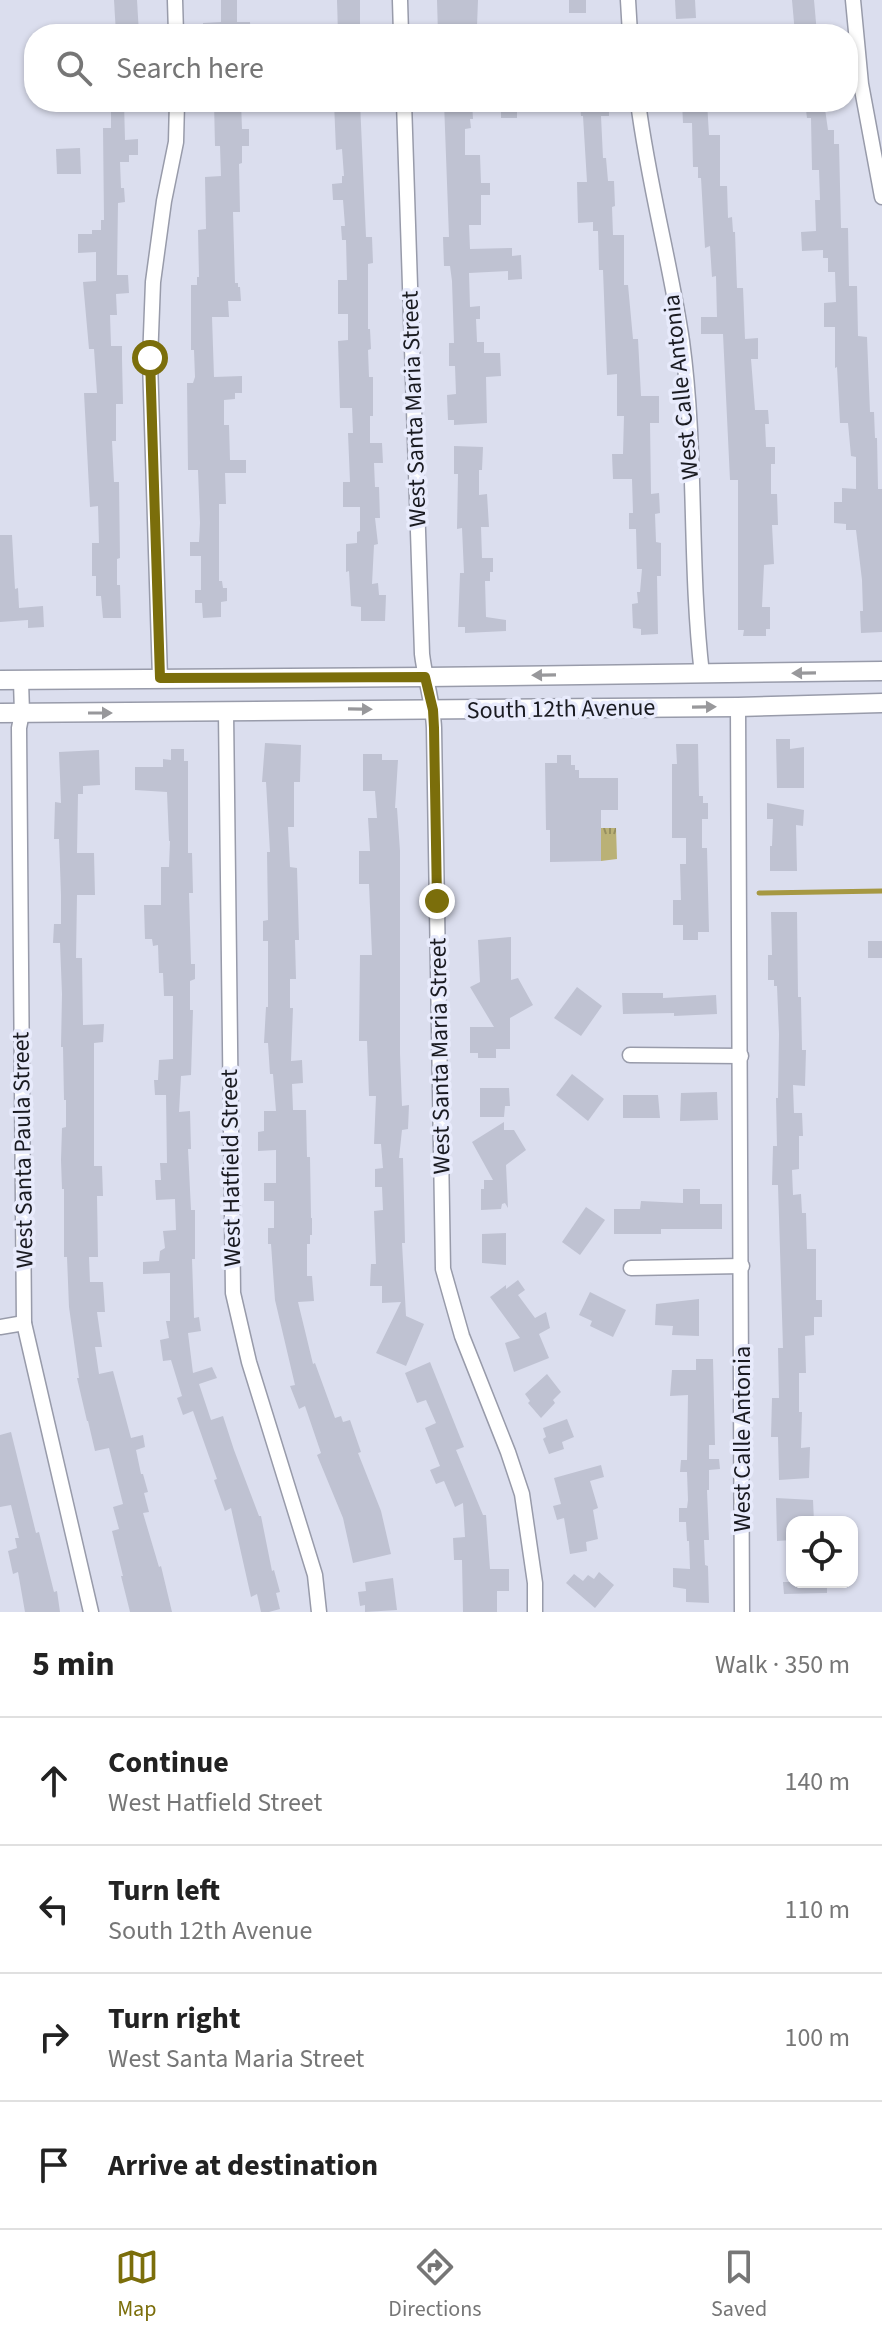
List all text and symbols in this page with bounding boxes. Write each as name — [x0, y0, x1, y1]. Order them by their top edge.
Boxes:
search box — [24, 24, 858, 112]
icon: search — [52, 46, 96, 90]
text: Search here — [116, 47, 264, 90]
street label: West Santa Maria Street — [392, 290, 436, 528]
street label: West Calle Antonia — [654, 293, 708, 481]
route start — [132, 340, 168, 376]
one-way arrow — [791, 667, 816, 679]
one-way arrow — [531, 669, 556, 681]
street label: South 12th Avenue — [466, 690, 656, 728]
one-way arrow — [692, 701, 717, 713]
one-way arrow — [348, 703, 373, 715]
one-way arrow — [88, 707, 113, 719]
route end — [419, 883, 455, 919]
street label: West Santa Maria Street — [420, 937, 460, 1175]
street label: West Santa Paula Street — [3, 1031, 43, 1269]
street label: West Hatfield Street — [212, 1069, 250, 1267]
street label: West Calle Antonia — [725, 1346, 760, 1532]
map controls — [786, 1516, 858, 1588]
button: locate — [786, 1516, 858, 1588]
text: 5 min — [32, 1640, 115, 1689]
text: Walk · 350 m — [715, 1646, 850, 1683]
text: Continue — [108, 1741, 229, 1784]
icon: ahead — [32, 1759, 76, 1803]
text: 140 m — [784, 1763, 850, 1800]
text: West Hatfield Street — [108, 1784, 322, 1821]
text: Turn left — [108, 1869, 220, 1912]
icon: left — [32, 1887, 76, 1931]
text: 110 m — [784, 1891, 850, 1928]
text: South 12th Avenue — [108, 1912, 312, 1949]
text: Turn right — [108, 1997, 240, 2040]
icon: right — [32, 2015, 76, 2059]
text: 100 m — [784, 2019, 850, 2056]
text: West Santa Maria Street — [108, 2040, 364, 2077]
icon: arrive — [32, 2143, 76, 2187]
text: Arrive at destination — [108, 2144, 378, 2187]
tab: Map — [115, 2245, 159, 2325]
tab: Directions — [388, 2245, 481, 2325]
tab: Saved — [711, 2245, 767, 2325]

